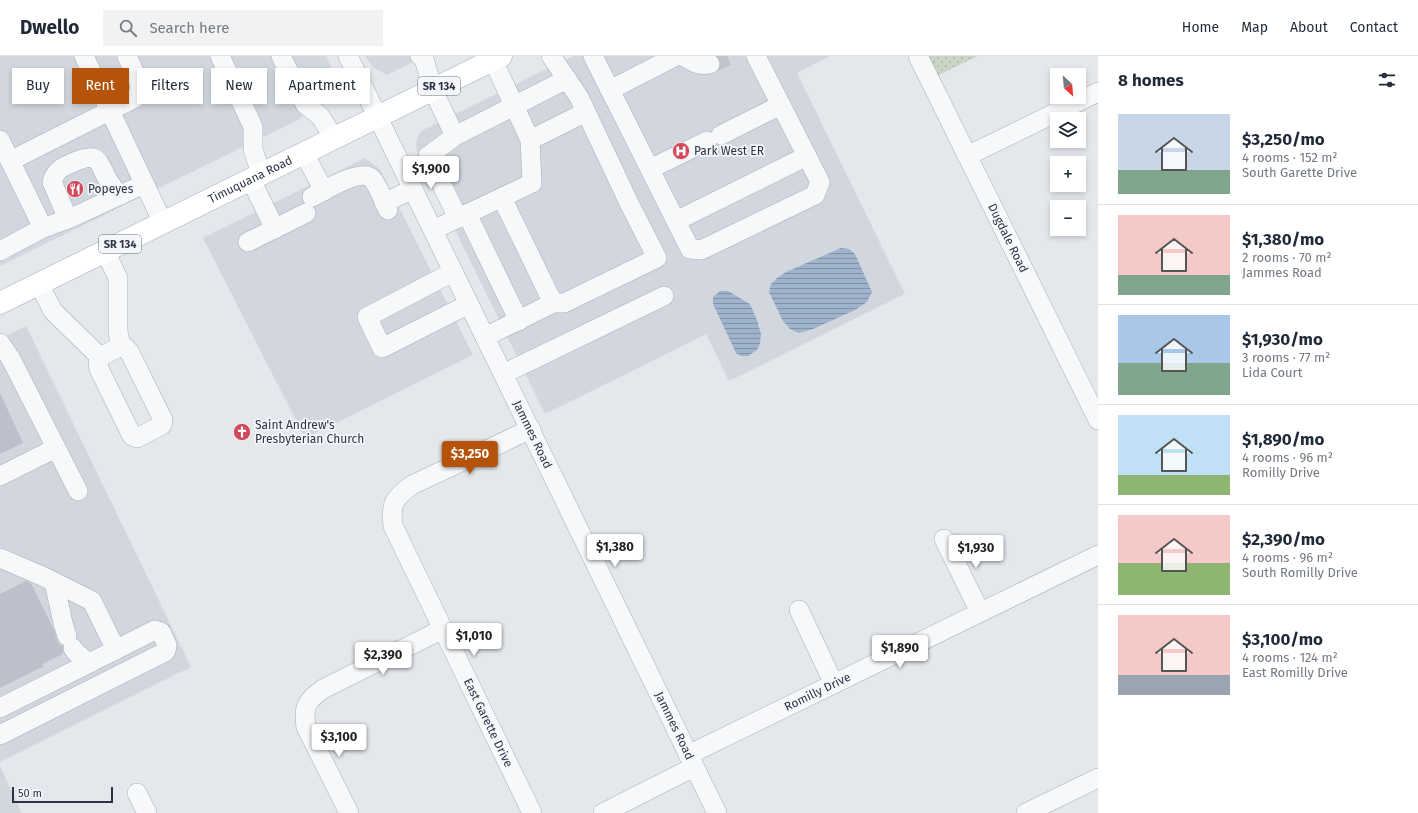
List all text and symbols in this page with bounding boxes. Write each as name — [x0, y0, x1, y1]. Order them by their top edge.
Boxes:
search box — [103, 10, 383, 46]
text: Dwello — [20, 16, 79, 39]
icon: search — [117, 17, 139, 39]
text: Search here — [149, 19, 230, 37]
text: Home — [1182, 19, 1219, 36]
text: Map — [1241, 19, 1268, 36]
text: About — [1290, 19, 1328, 36]
text: Contact — [1350, 19, 1398, 36]
chip: Buy — [12, 68, 64, 104]
chip: Rent — [72, 68, 129, 104]
chip: Filters — [137, 68, 203, 104]
chip: New — [211, 68, 267, 104]
chip: Apartment — [275, 68, 370, 104]
north arrow — [1050, 68, 1086, 104]
map controls — [1050, 68, 1086, 236]
icon: filters — [1376, 69, 1398, 91]
text: 8 homes — [1118, 70, 1184, 91]
road number: SR 134 — [418, 77, 460, 95]
button: layers — [1050, 112, 1086, 148]
text: $3,250/mo — [1242, 129, 1325, 150]
icon: home — [1150, 130, 1198, 178]
hospital icon: Park West ER — [671, 141, 691, 161]
place label: Park West ER — [694, 144, 764, 158]
text: 4 rooms · 152 m² — [1242, 150, 1338, 165]
street label: Timuquana Road — [206, 153, 295, 206]
pin: $1,900 — [398, 156, 464, 190]
button: + — [1050, 156, 1086, 192]
text: $1,900 — [412, 161, 450, 176]
text: South Garette Drive — [1242, 165, 1357, 180]
restaurant icon: Popeyes — [65, 179, 85, 199]
place label: Popeyes — [88, 182, 134, 196]
button: − — [1050, 200, 1086, 236]
street label: Dugdale Road — [985, 201, 1031, 275]
text: $1,380/mo — [1242, 229, 1324, 250]
icon: home — [1150, 231, 1198, 279]
road number: SR 134 — [99, 235, 141, 253]
text: 2 rooms · 70 m² — [1242, 250, 1332, 265]
text: Jammes Road — [1242, 265, 1322, 280]
text: $1,930/mo — [1242, 329, 1323, 350]
icon: home — [1150, 331, 1198, 379]
text: 3 rooms · 77 m² — [1242, 350, 1330, 365]
text: Lida Court — [1242, 365, 1302, 380]
street label: Jammes Road — [510, 398, 555, 471]
place label: Saint Andrew's Presbyterian Church — [255, 418, 364, 446]
church icon: Saint Andrew's Presbyterian Church — [232, 422, 252, 442]
text: $1,890/mo — [1242, 429, 1324, 450]
icon: home — [1150, 431, 1198, 479]
pin: $3,250 — [437, 441, 503, 475]
text: $3,250 — [451, 446, 489, 461]
text: 4 rooms · 96 m² — [1242, 450, 1333, 465]
text: Romilly Drive — [1242, 465, 1320, 480]
text: $2,390/mo — [1242, 529, 1325, 550]
icon: home — [1150, 531, 1198, 579]
pin: $1,380 — [582, 534, 648, 568]
pin: $1,930 — [943, 535, 1009, 569]
text: $1,380 — [596, 539, 634, 554]
text: $1,930 — [958, 540, 994, 555]
text: 4 rooms · 96 m² — [1242, 550, 1333, 565]
text: South Romilly Drive — [1242, 565, 1358, 580]
pin: $1,010 — [441, 623, 507, 657]
text: $1,010 — [456, 628, 492, 643]
text: $3,100/mo — [1242, 629, 1323, 650]
icon: home — [1150, 631, 1198, 679]
pin: $1,890 — [867, 635, 933, 669]
text: $1,890 — [881, 640, 919, 655]
pin: $2,390 — [350, 642, 416, 676]
text: $2,390 — [364, 647, 402, 662]
text: 4 rooms · 124 m² — [1242, 650, 1338, 665]
text: East Romilly Drive — [1242, 665, 1348, 680]
street label: Romilly Drive — [782, 670, 853, 714]
street label: East Garette Drive — [461, 676, 516, 770]
street label: Jammes Road — [652, 689, 697, 762]
pin: $3,100 — [306, 724, 372, 758]
text: $3,100 — [321, 729, 357, 744]
scale bar — [12, 785, 113, 804]
text: 50 m — [18, 787, 42, 800]

